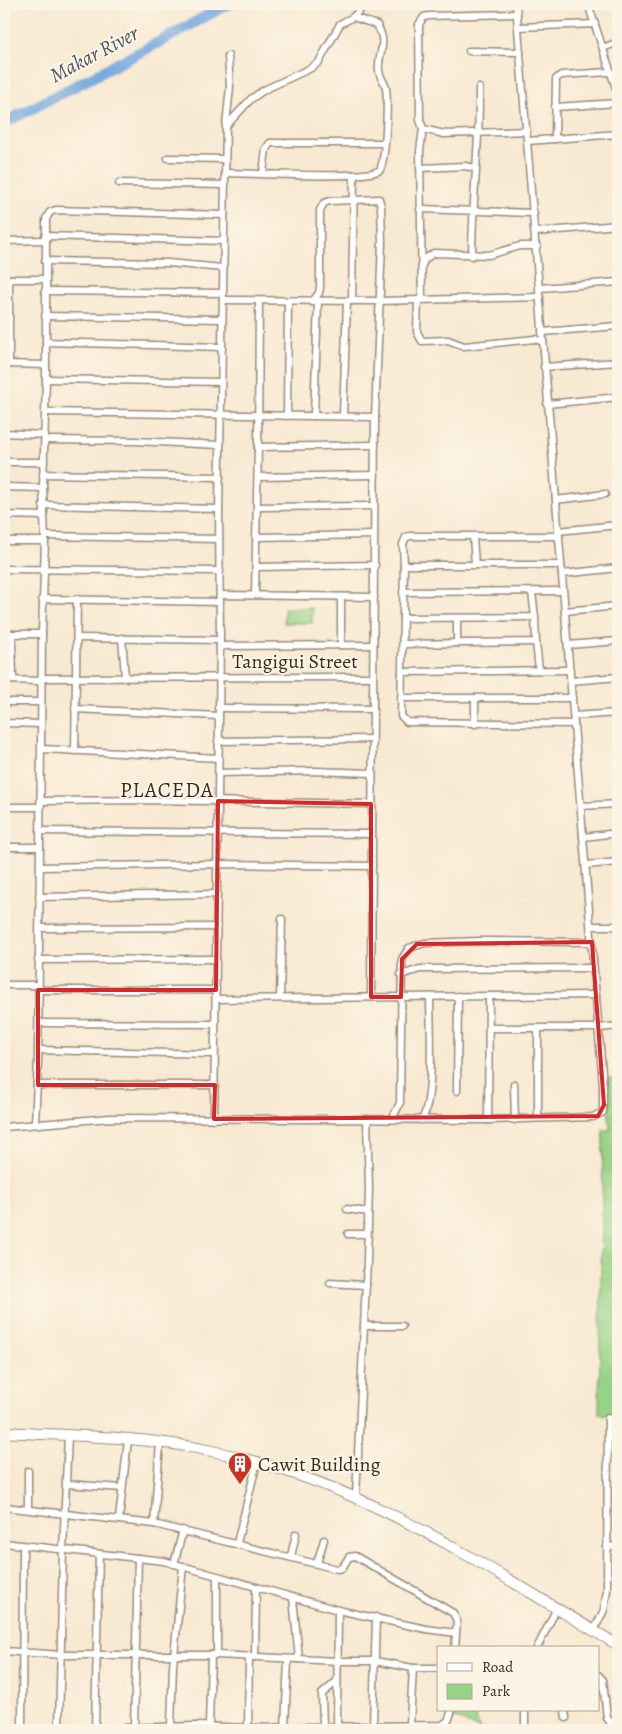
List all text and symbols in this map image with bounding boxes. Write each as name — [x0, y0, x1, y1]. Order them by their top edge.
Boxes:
water label: Makar River — [45, 19, 144, 89]
street label: Tangigui Street — [232, 648, 358, 675]
district label: PLACEDA — [120, 776, 214, 804]
building icon: Cawit Building — [227, 1451, 253, 1485]
place label: Cawit Building — [258, 1451, 380, 1478]
legend — [437, 1646, 600, 1712]
text: Road — [482, 1657, 514, 1677]
text: Park — [482, 1681, 511, 1701]

